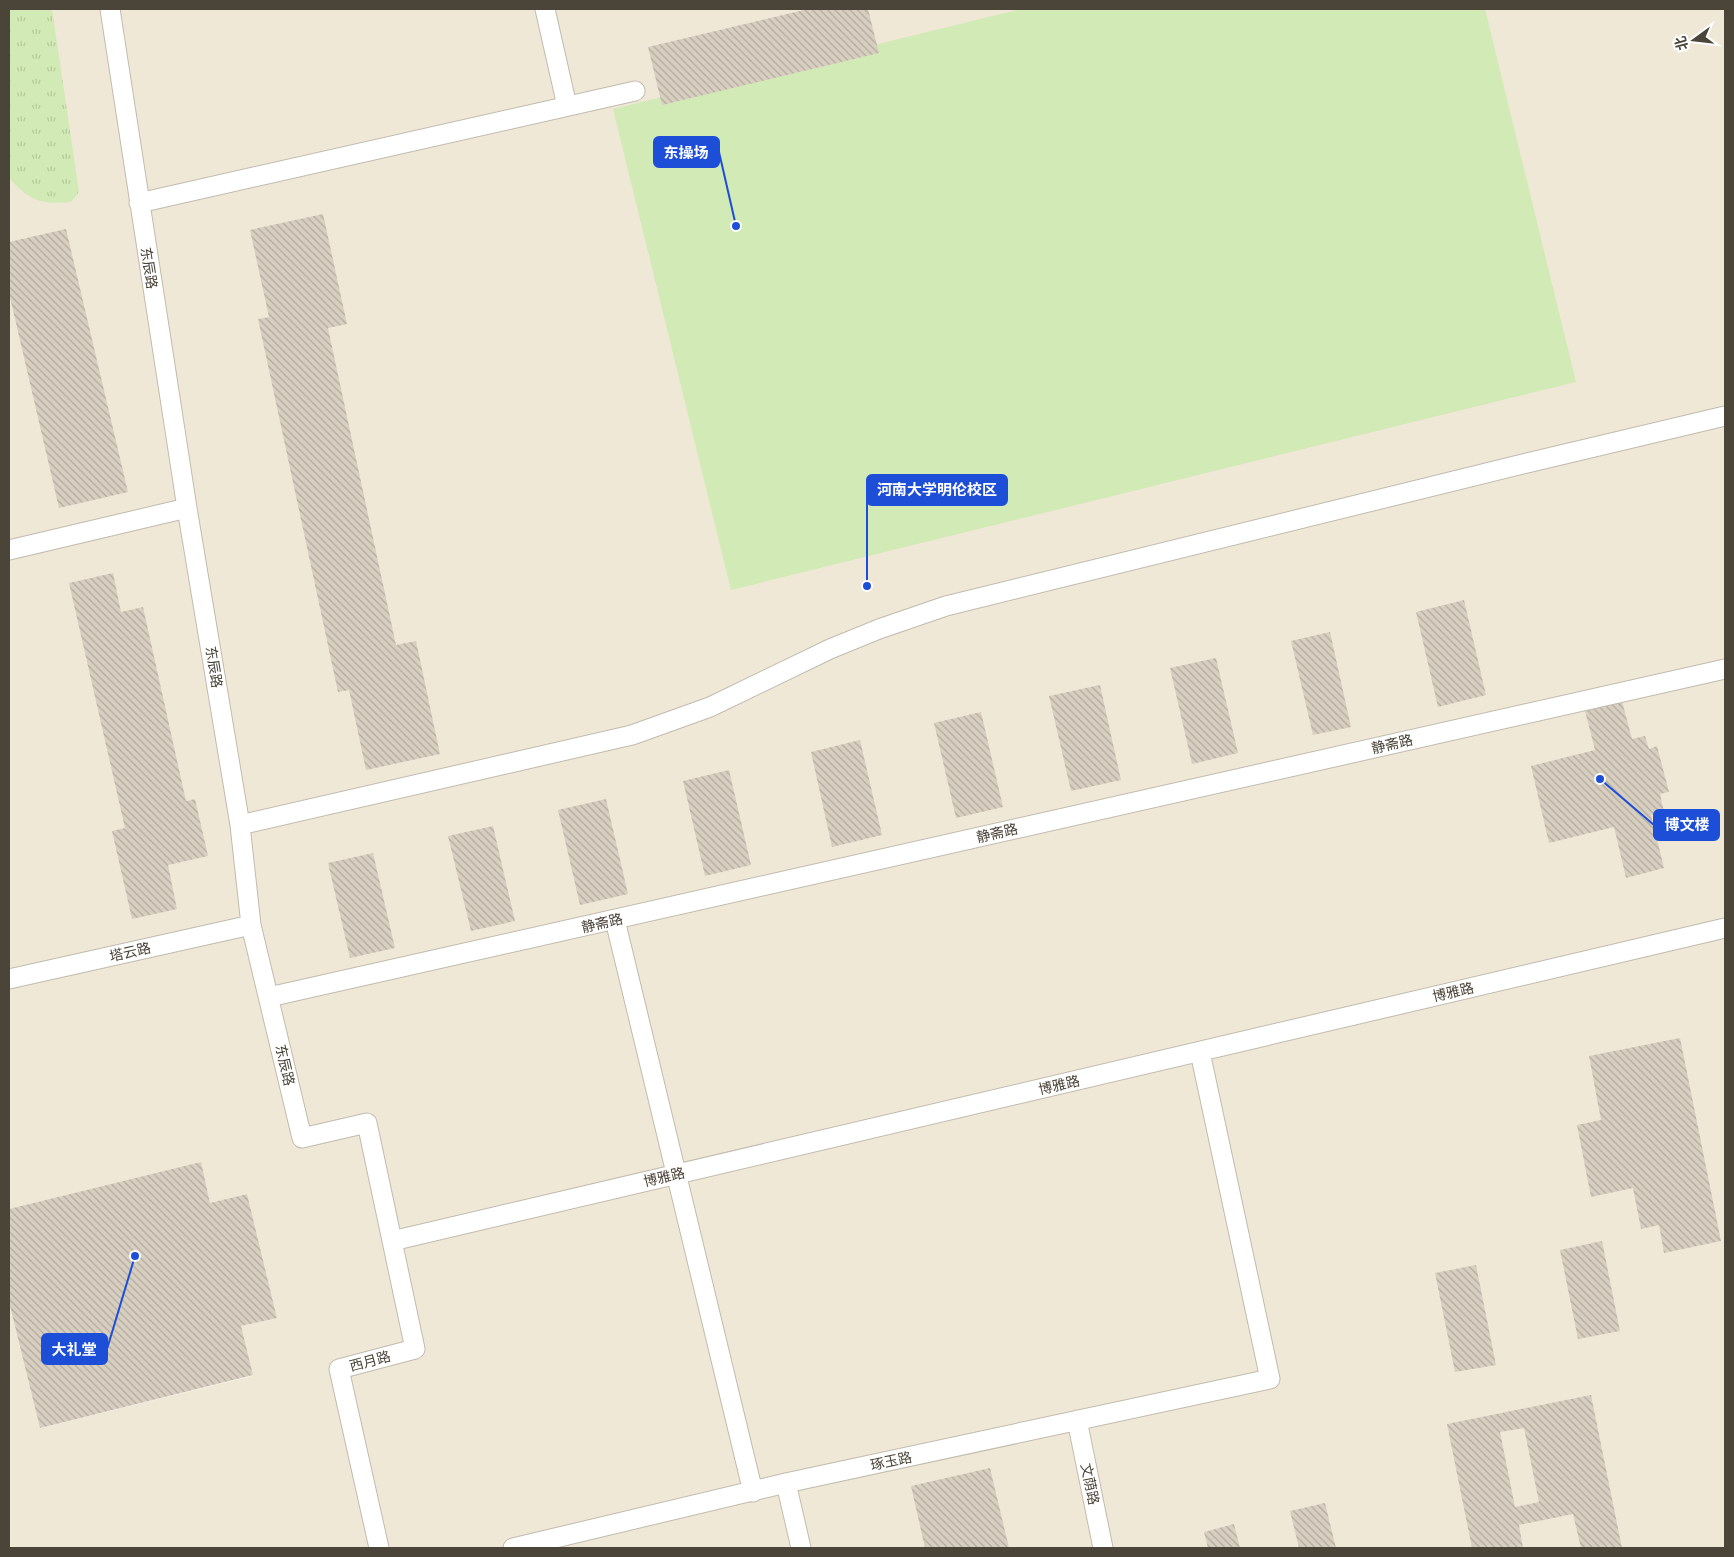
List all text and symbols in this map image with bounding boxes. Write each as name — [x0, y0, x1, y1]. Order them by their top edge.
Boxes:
north arrow — [1669, 15, 1719, 65]
text: 北 — [1671, 34, 1692, 52]
callout: 东操场 — [654, 137, 719, 167]
text: 东操场 — [663, 143, 709, 162]
street label: 东辰路 — [137, 246, 161, 290]
callout: 河南大学明伦校区 — [867, 475, 1007, 505]
text: 河南大学明伦校区 — [877, 480, 997, 499]
street label: 东辰路 — [202, 645, 226, 689]
street label: 静斋路 — [1370, 731, 1414, 757]
callout: 博文楼 — [1654, 810, 1719, 840]
text: 博文楼 — [1664, 815, 1710, 834]
street label: 静斋路 — [975, 820, 1019, 846]
street label: 静斋路 — [580, 910, 624, 936]
street label: 塔云路 — [108, 939, 152, 965]
street label: 博雅路 — [1431, 979, 1475, 1005]
street label: 东辰路 — [272, 1043, 298, 1087]
street label: 博雅路 — [1037, 1072, 1081, 1098]
street label: 博雅路 — [642, 1164, 686, 1190]
callout: 大礼堂 — [42, 1334, 107, 1364]
text: 大礼堂 — [51, 1340, 97, 1359]
street label: 西月路 — [347, 1347, 393, 1375]
street label: 琢玉路 — [869, 1448, 913, 1474]
street label: 文荫路 — [1077, 1462, 1103, 1506]

